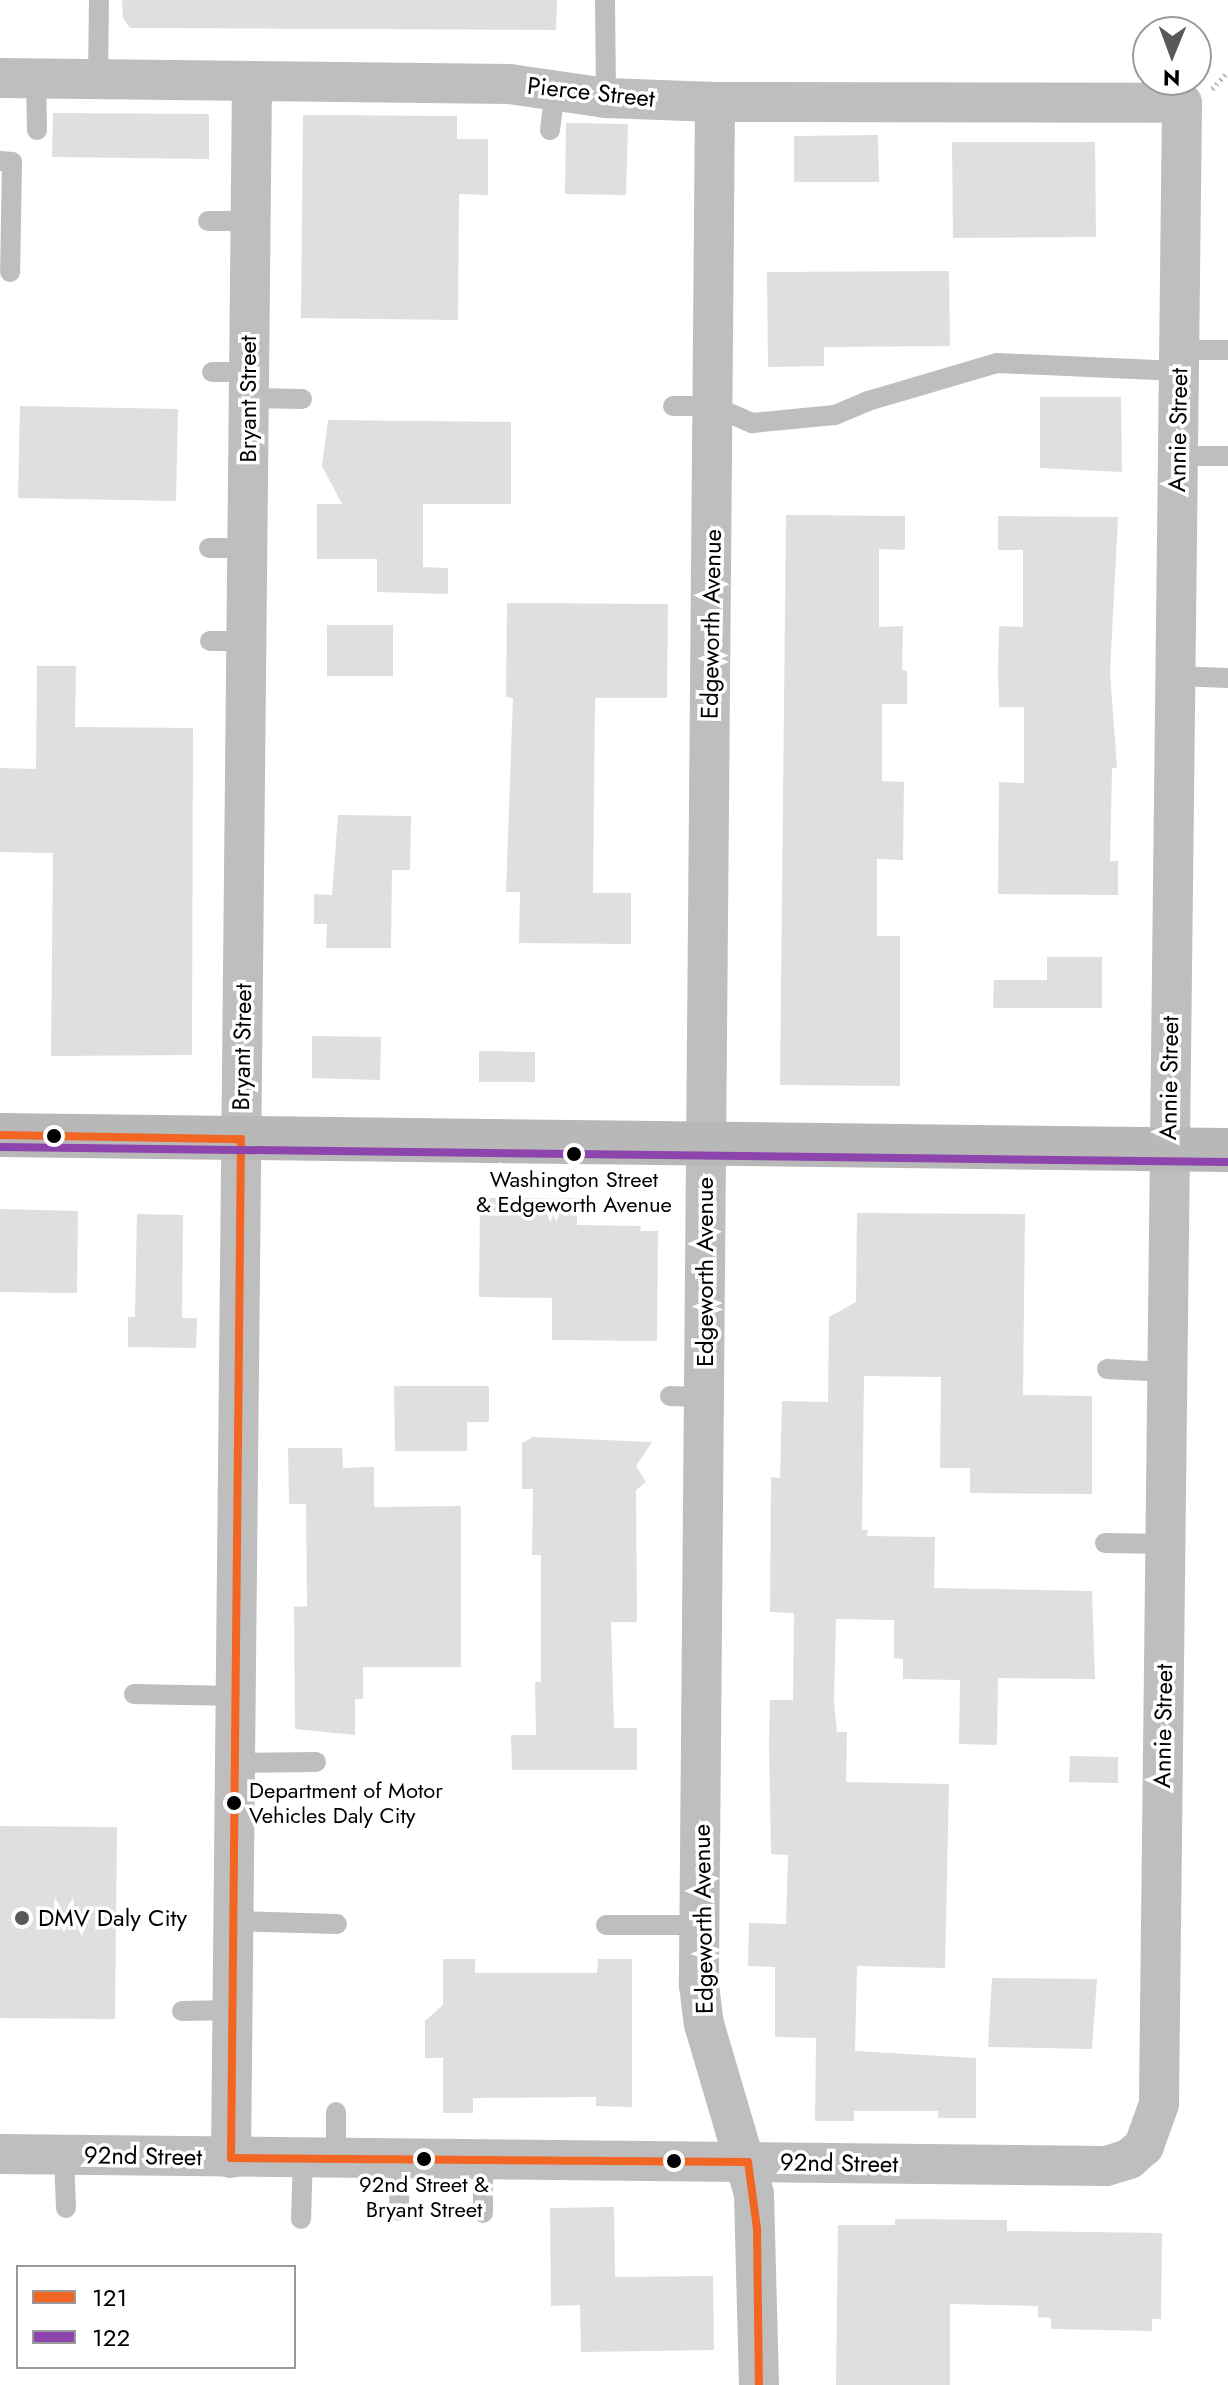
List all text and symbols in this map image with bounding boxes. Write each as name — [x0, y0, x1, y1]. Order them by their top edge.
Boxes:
north arrow — [1132, 16, 1212, 96]
text: N — [1163, 62, 1181, 94]
street label: Pierce Street — [526, 71, 656, 113]
street label: Bryant Street — [234, 335, 262, 463]
street label: Annie Street — [1163, 368, 1193, 492]
street label: Edgeworth Avenue — [695, 529, 727, 719]
street label: Bryant Street — [226, 983, 258, 1111]
street label: Annie Street — [1154, 1016, 1184, 1140]
unlabelled marker — [46, 1128, 62, 1144]
marker: Washington Street & Edgeworth Avenue — [566, 1146, 582, 1162]
place label: Washington Street & Edgeworth Avenue — [476, 1166, 672, 1218]
street label: Edgeworth Avenue — [691, 1177, 719, 1367]
street label: Annie Street — [1148, 1664, 1178, 1788]
place label: Department of Motor Vehicles Daly City — [249, 1777, 443, 1828]
marker: Department of Motor Vehicles Daly City — [226, 1795, 242, 1811]
street label: Edgeworth Avenue — [687, 1824, 719, 2014]
place label: DMV Daly City — [38, 1904, 187, 1932]
marker: DMV Daly City — [13, 1909, 31, 1927]
street label: 92nd Street — [84, 2141, 202, 2171]
street label: 92nd Street — [780, 2148, 898, 2178]
marker: 92nd Street & Bryant Street — [416, 2151, 432, 2167]
unlabelled marker — [666, 2153, 682, 2169]
place label: 92nd Street & Bryant Street — [359, 2171, 489, 2222]
legend — [16, 2265, 296, 2369]
text: 121 — [92, 2280, 127, 2315]
text: 122 — [92, 2320, 130, 2355]

